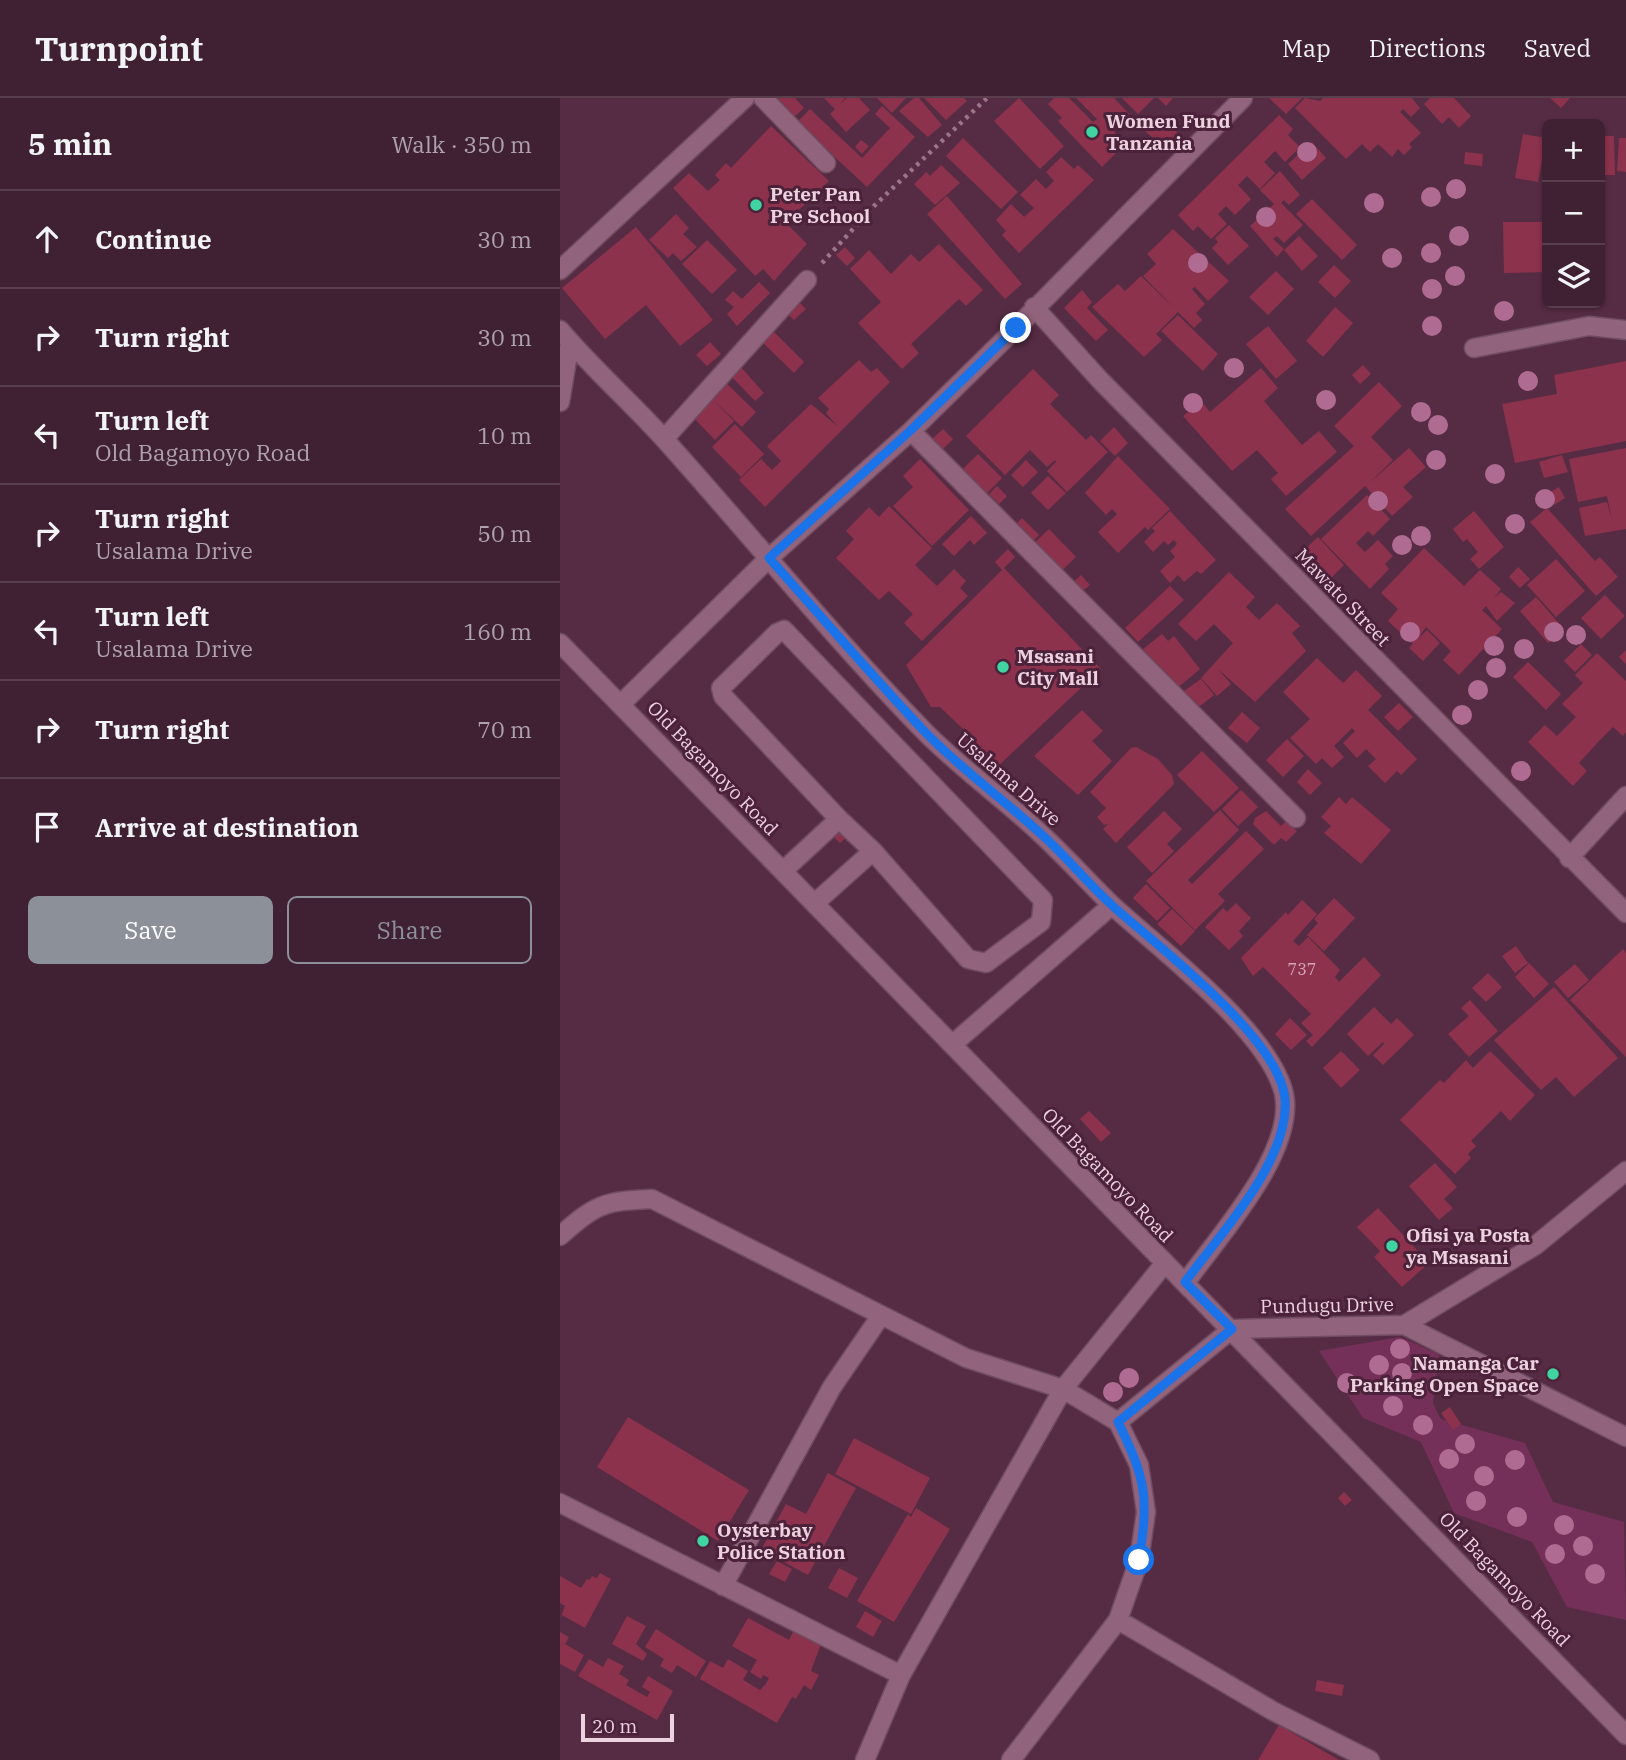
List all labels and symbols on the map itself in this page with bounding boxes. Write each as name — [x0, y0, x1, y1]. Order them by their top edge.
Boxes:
place label: Women Fund Tanzania — [1106, 109, 1230, 155]
marker: Women Fund Tanzania — [1084, 124, 1100, 140]
place label: Peter Pan Pre School — [770, 182, 870, 228]
marker: Peter Pan Pre School — [748, 197, 764, 213]
route end — [1000, 312, 1031, 343]
street label: Mawato Street — [1290, 543, 1396, 651]
place label: Msasani City Mall — [1017, 644, 1099, 690]
marker: Msasani City Mall — [995, 659, 1011, 675]
street label: Old Bagamoyo Road — [643, 696, 783, 840]
street label: Usalama Drive — [952, 727, 1066, 831]
house number: 737 — [1288, 959, 1316, 979]
street label: Old Bagamoyo Road — [1038, 1103, 1178, 1247]
place label: Ofisi ya Posta ya Msasani — [1405, 1223, 1530, 1269]
marker: Ofisi ya Posta ya Msasani — [1384, 1238, 1400, 1254]
street label: Pundugu Drive — [1260, 1292, 1394, 1318]
place label: Namanga Car Parking Open Space — [1350, 1351, 1540, 1397]
marker: Namanga Car Parking Open Space — [1545, 1366, 1561, 1382]
street label: Old Bagamoyo Road — [1435, 1507, 1575, 1651]
place label: Oysterbay Police Station — [717, 1518, 846, 1564]
marker: Oysterbay Police Station — [695, 1533, 711, 1549]
route start — [1123, 1544, 1154, 1575]
scale bar — [581, 1711, 674, 1743]

